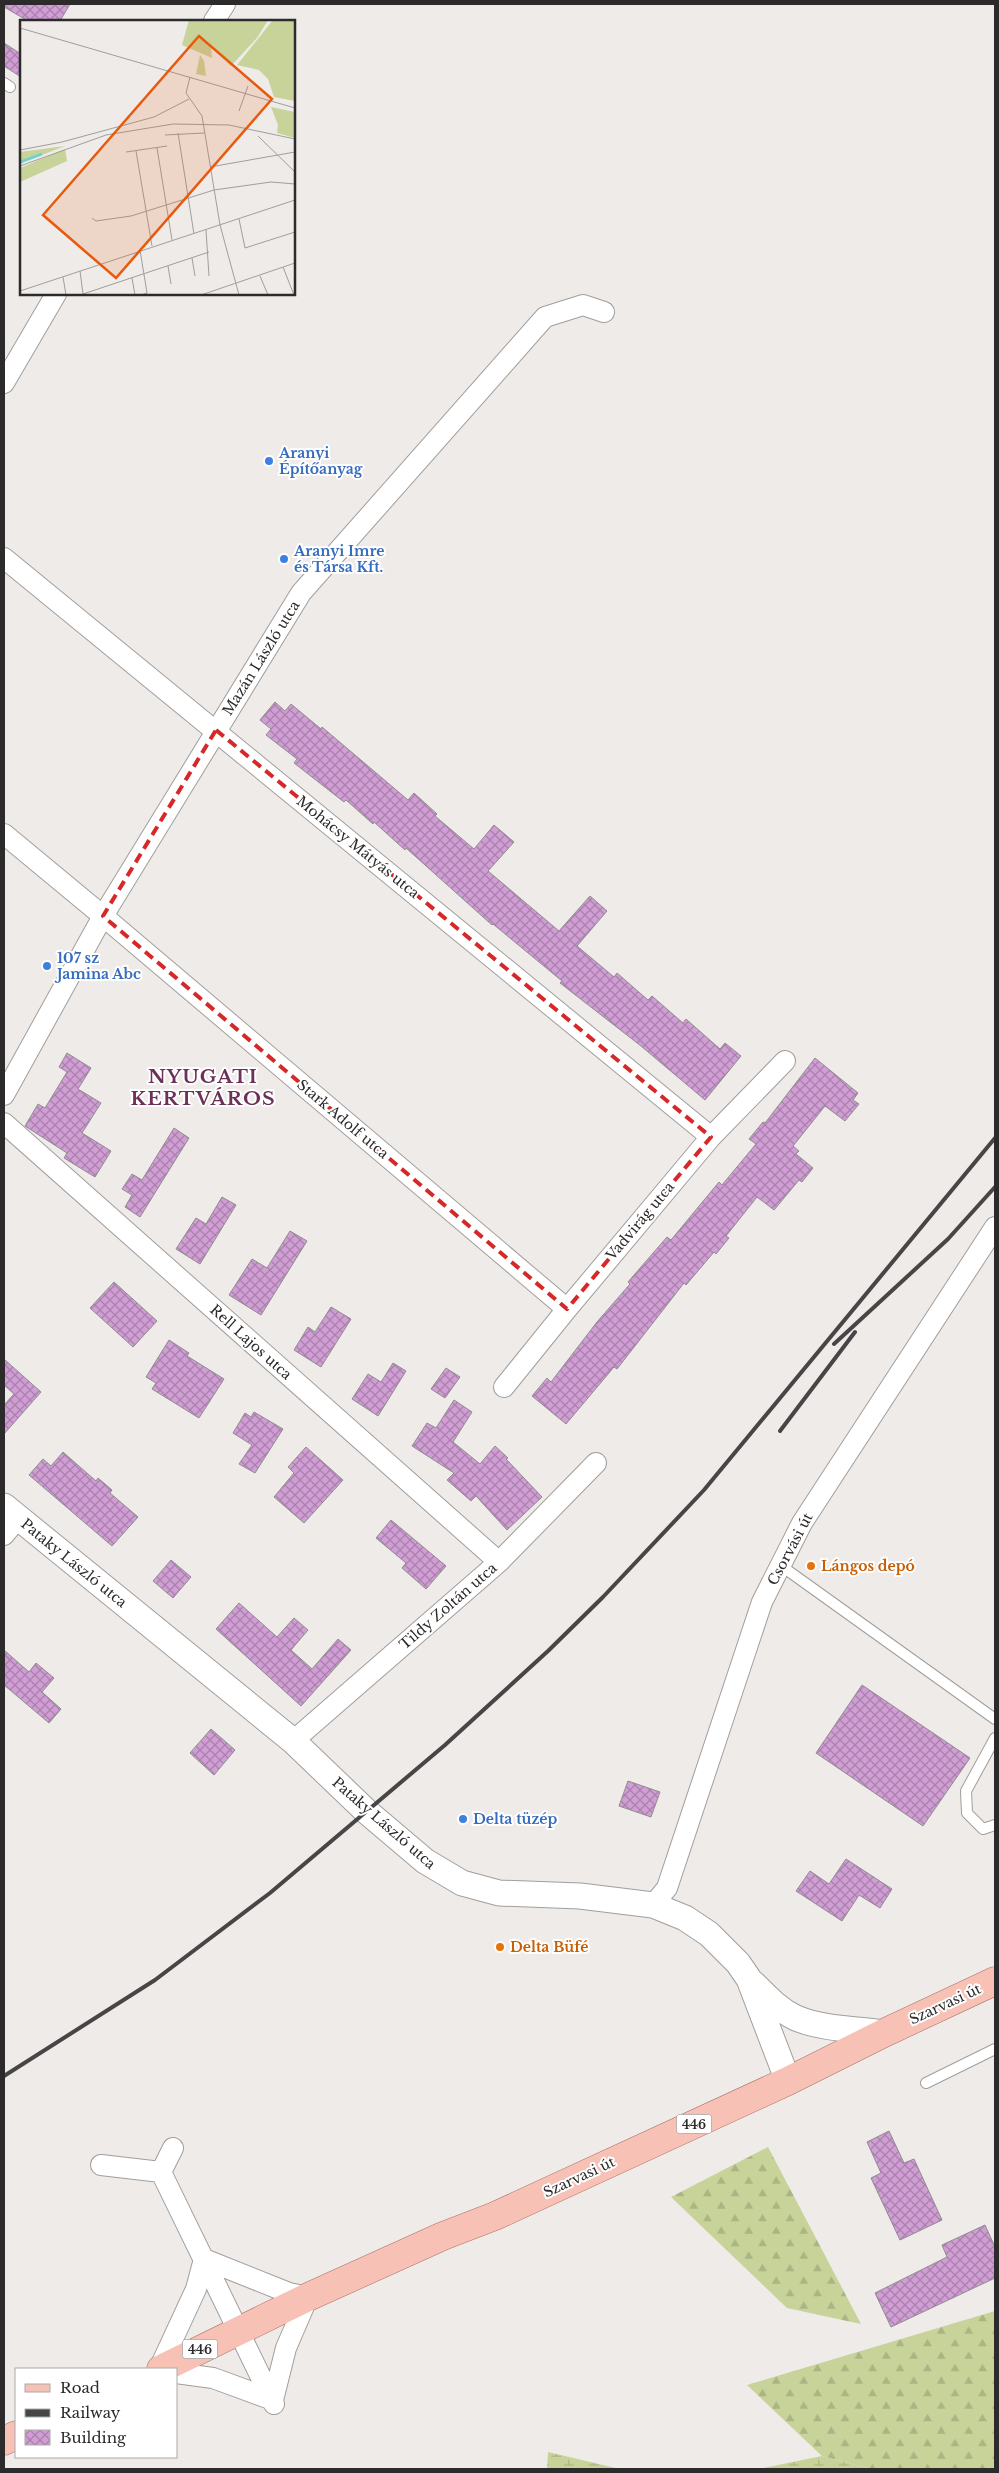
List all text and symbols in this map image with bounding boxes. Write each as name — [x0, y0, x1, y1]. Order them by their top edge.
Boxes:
inset map — [20, 20, 295, 295]
place label: Aranyi Építőanyag — [278, 444, 363, 478]
marker: Aranyi Építőanyag — [263, 455, 275, 467]
place label: Aranyi Imre és Társa Kft. — [293, 542, 385, 576]
marker: Aranyi Imre és Társa Kft. — [278, 553, 290, 565]
street label: Mazán László utca — [218, 597, 304, 719]
street label: Mohácsy Mátyás utca — [293, 792, 423, 902]
place label: 107 sz Jamina Abc — [54, 949, 141, 983]
marker: 107 sz Jamina Abc — [41, 960, 53, 972]
district label: NYUGATI KERTVÁROS — [131, 1065, 275, 1110]
street label: Stark Adolf utca — [294, 1075, 393, 1163]
street label: Vadvirág utca — [601, 1178, 678, 1265]
street label: Rell Lajos utca — [206, 1301, 296, 1384]
street label: Csorvási út — [763, 1509, 817, 1588]
street label: Pataky László utca — [17, 1515, 131, 1611]
place label: Lángos depó — [821, 1557, 915, 1575]
street label: Tildy Zoltán utca — [396, 1559, 501, 1653]
marker: Lángos depó — [805, 1560, 817, 1572]
street label: Pataky László utca — [329, 1773, 440, 1873]
place label: Delta tüzép — [473, 1810, 558, 1828]
marker: Delta tüzép — [457, 1813, 469, 1825]
place label: Delta Büfé — [510, 1938, 588, 1956]
marker: Delta Büfé — [494, 1941, 506, 1953]
street label: Szarvasi út — [906, 1979, 984, 2028]
road number: 446 — [676, 2114, 712, 2134]
street label: Szarvasi út — [540, 2152, 618, 2201]
road number: 446 — [182, 2340, 218, 2358]
legend — [15, 2368, 178, 2458]
text: Road — [60, 2378, 100, 2397]
text: Railway — [60, 2403, 121, 2422]
text: Building — [60, 2428, 127, 2447]

